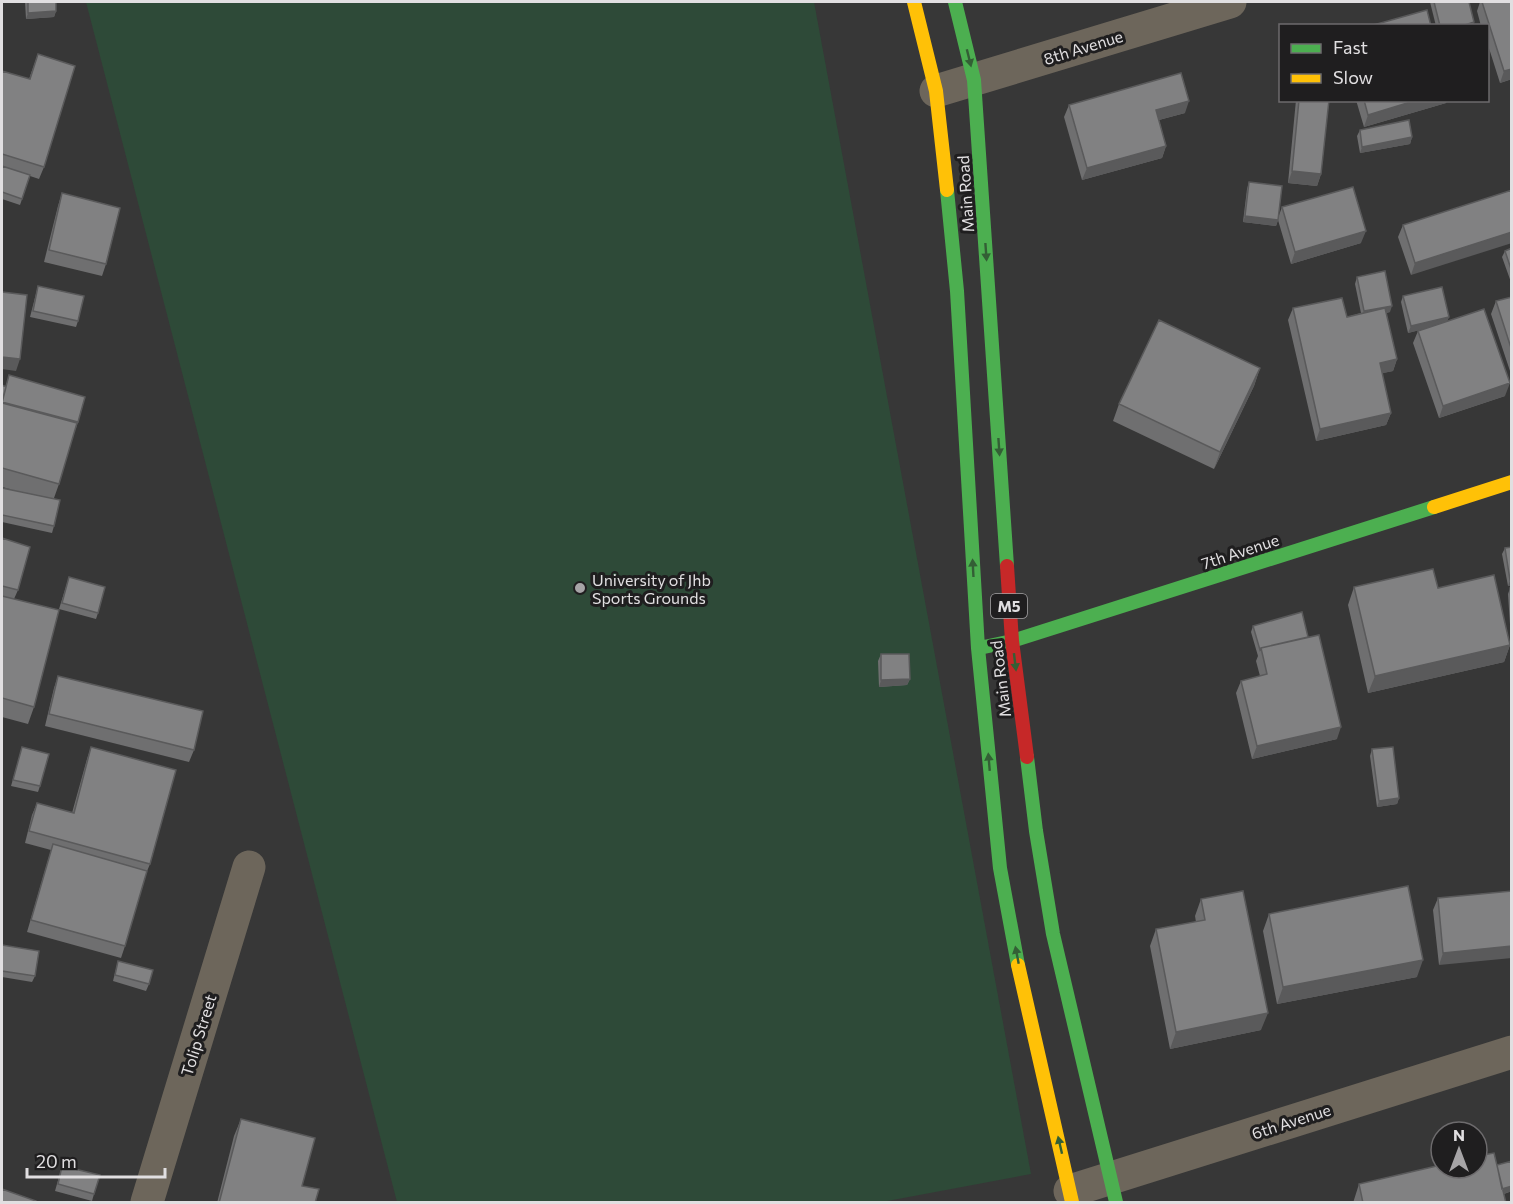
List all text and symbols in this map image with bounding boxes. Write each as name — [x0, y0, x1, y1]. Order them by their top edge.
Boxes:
legend — [1279, 24, 1489, 102]
street label: 8th Avenue — [1041, 26, 1125, 68]
text: Fast — [1333, 36, 1368, 58]
one-way arrow — [965, 49, 975, 68]
text: Slow — [1333, 66, 1373, 88]
street label: Main Road — [953, 155, 977, 233]
one-way arrow — [981, 243, 991, 262]
one-way arrow — [994, 437, 1004, 456]
street label: 7th Avenue — [1199, 530, 1281, 572]
one-way arrow — [969, 559, 978, 578]
place label: University of Jhb Sports Grounds — [592, 570, 711, 607]
marker: University of Jhb Sports Grounds — [573, 581, 587, 595]
road number: M5 — [991, 594, 1027, 618]
street label: Main Road — [986, 640, 1014, 718]
one-way arrow — [1010, 653, 1019, 672]
one-way arrow — [984, 753, 994, 772]
one-way arrow — [1012, 946, 1021, 965]
street label: Tolip Street — [177, 991, 220, 1078]
street label: 6th Avenue — [1249, 1099, 1333, 1143]
north arrow — [1429, 1120, 1489, 1180]
text: N — [1453, 1125, 1465, 1144]
one-way arrow — [1054, 1136, 1064, 1155]
scale bar — [27, 1141, 165, 1179]
text: 20 m — [36, 1150, 77, 1172]

